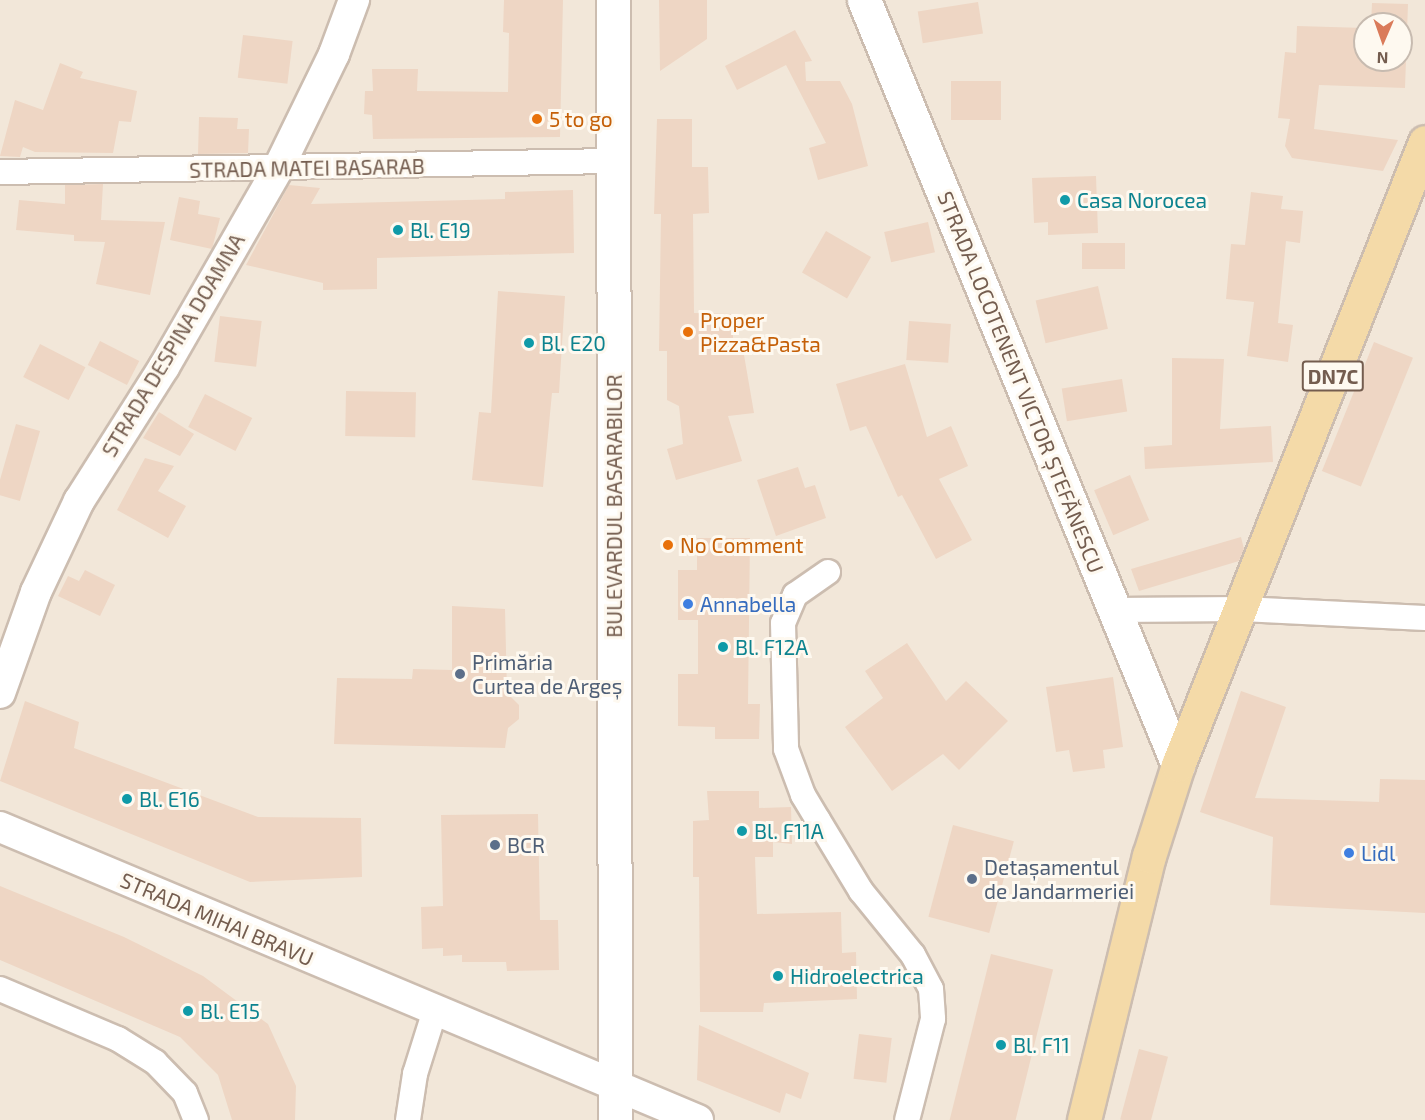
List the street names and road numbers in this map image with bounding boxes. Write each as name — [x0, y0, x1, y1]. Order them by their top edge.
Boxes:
street label: STRADA MATEI BASARAB — [189, 153, 425, 183]
street label: STRADA LOCOTENENT VICTOR ȘTEFĂNESCU — [932, 187, 1110, 577]
street label: STRADA DESPINA DOAMNA — [96, 228, 250, 462]
road number: DN7C — [1302, 359, 1364, 393]
street label: BULEVARDUL BASARABILOR — [601, 374, 627, 638]
street label: STRADA MIHAI BRAVU — [116, 867, 318, 971]

